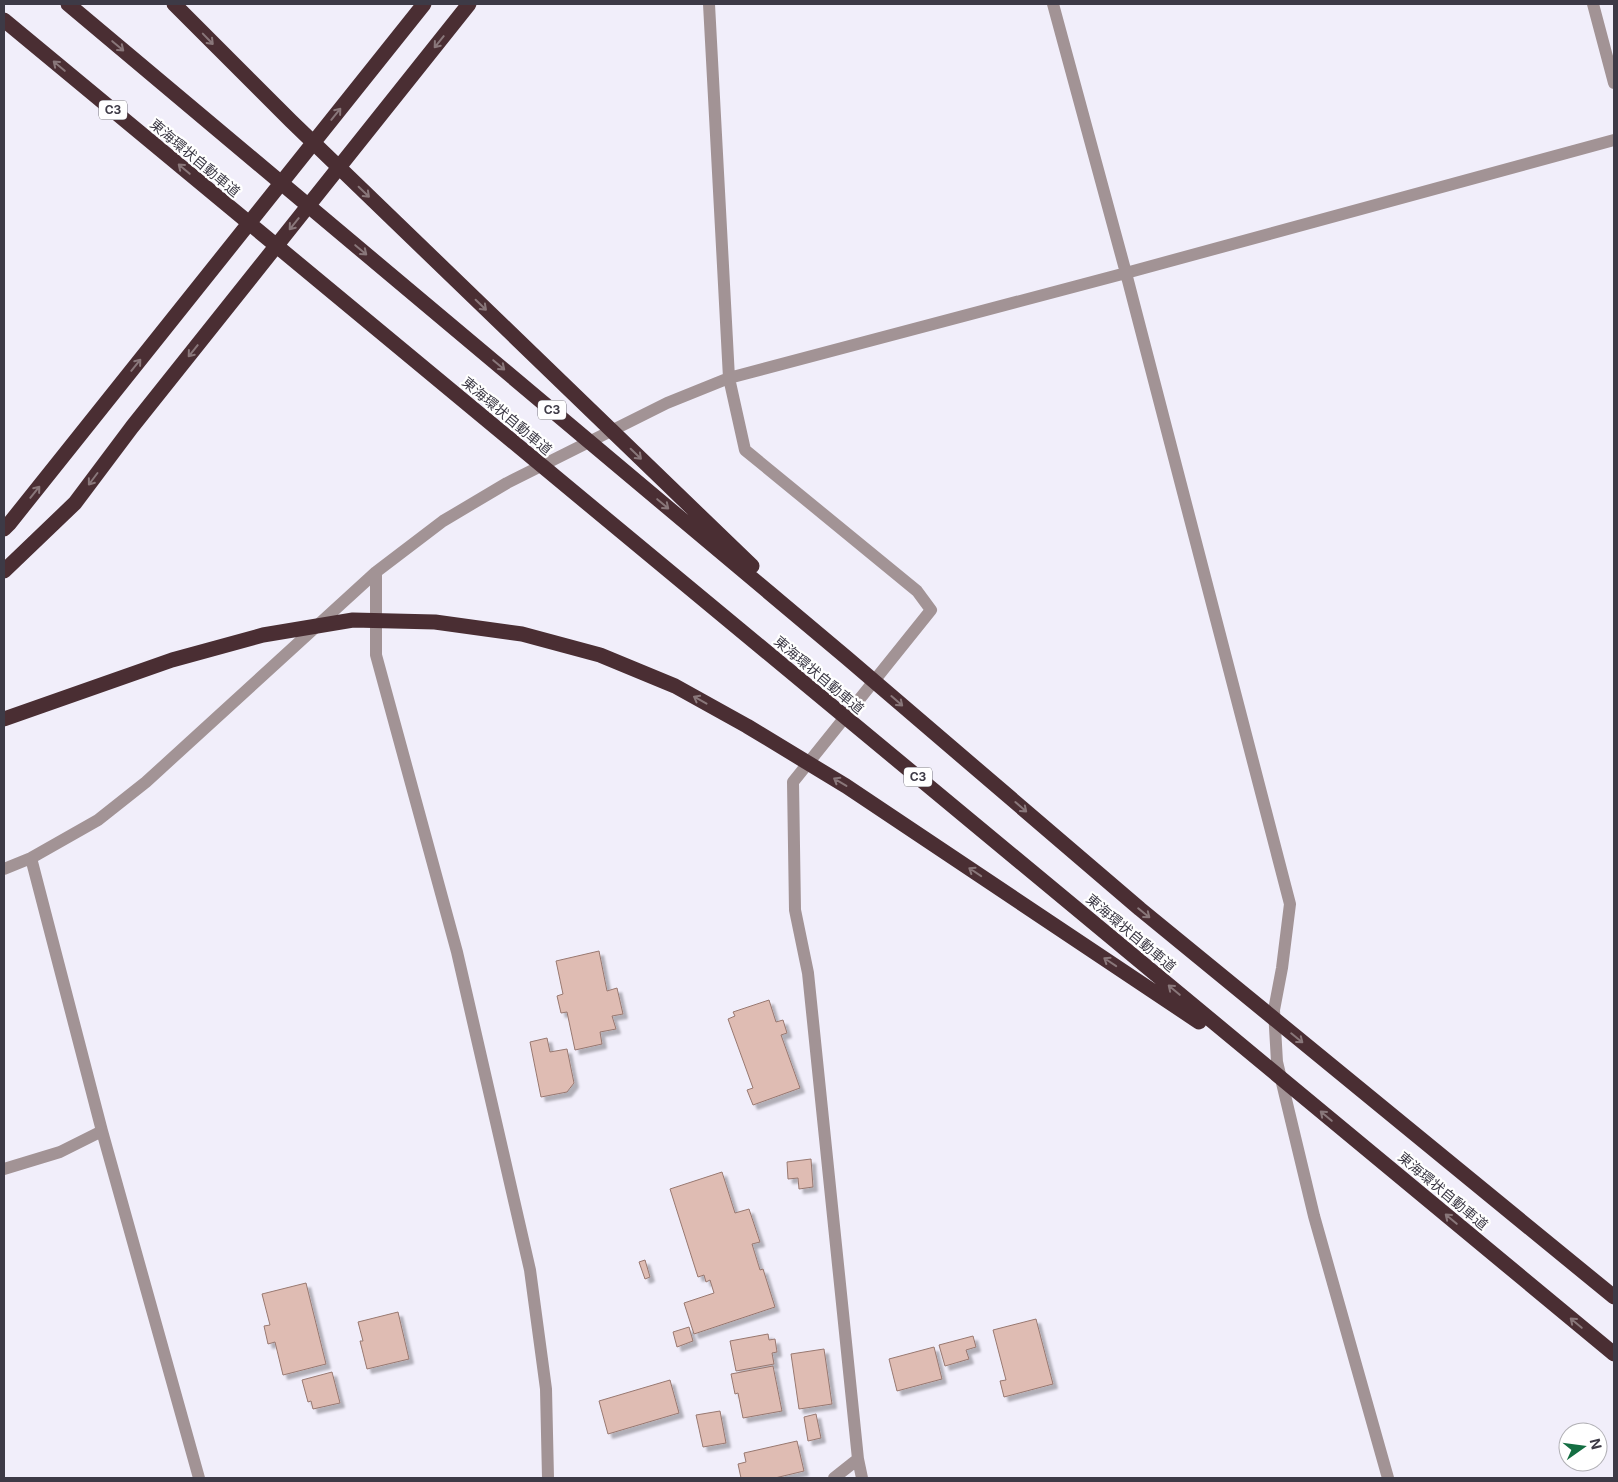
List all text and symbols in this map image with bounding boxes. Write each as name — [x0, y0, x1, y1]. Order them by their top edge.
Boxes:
one-way arrow — [202, 32, 214, 45]
one-way arrow — [433, 35, 444, 48]
one-way arrow — [112, 41, 125, 52]
one-way arrow — [52, 60, 65, 71]
road number: C3 — [99, 100, 127, 120]
one-way arrow — [330, 108, 341, 121]
street label: 東海環状自動車道 — [147, 115, 244, 200]
one-way arrow — [178, 164, 191, 175]
one-way arrow — [358, 186, 370, 198]
one-way arrow — [289, 217, 299, 231]
one-way arrow — [354, 244, 367, 255]
one-way arrow — [475, 298, 487, 311]
one-way arrow — [187, 344, 198, 357]
one-way arrow — [131, 358, 142, 371]
one-way arrow — [492, 360, 505, 371]
street label: 東海環状自動車道 — [459, 373, 556, 458]
road number: C3 — [538, 400, 566, 420]
one-way arrow — [629, 448, 642, 460]
one-way arrow — [87, 472, 98, 485]
one-way arrow — [30, 485, 41, 498]
one-way arrow — [657, 498, 670, 509]
street label: 東海環状自動車道 — [771, 632, 868, 717]
one-way arrow — [693, 694, 707, 704]
one-way arrow — [891, 696, 904, 707]
road number: C3 — [904, 768, 932, 786]
one-way arrow — [833, 777, 847, 787]
one-way arrow — [1014, 802, 1027, 813]
one-way arrow — [968, 867, 982, 877]
street label: 東海環状自動車道 — [1083, 890, 1180, 975]
one-way arrow — [1137, 907, 1150, 918]
one-way arrow — [1103, 957, 1117, 967]
one-way arrow — [1168, 984, 1181, 995]
one-way arrow — [1290, 1032, 1303, 1043]
one-way arrow — [1320, 1110, 1333, 1121]
street label: 東海環状自動車道 — [1395, 1148, 1492, 1233]
one-way arrow — [1445, 1214, 1458, 1225]
one-way arrow — [1570, 1317, 1583, 1329]
north arrow — [1558, 1422, 1608, 1472]
text: N — [1587, 1437, 1606, 1451]

